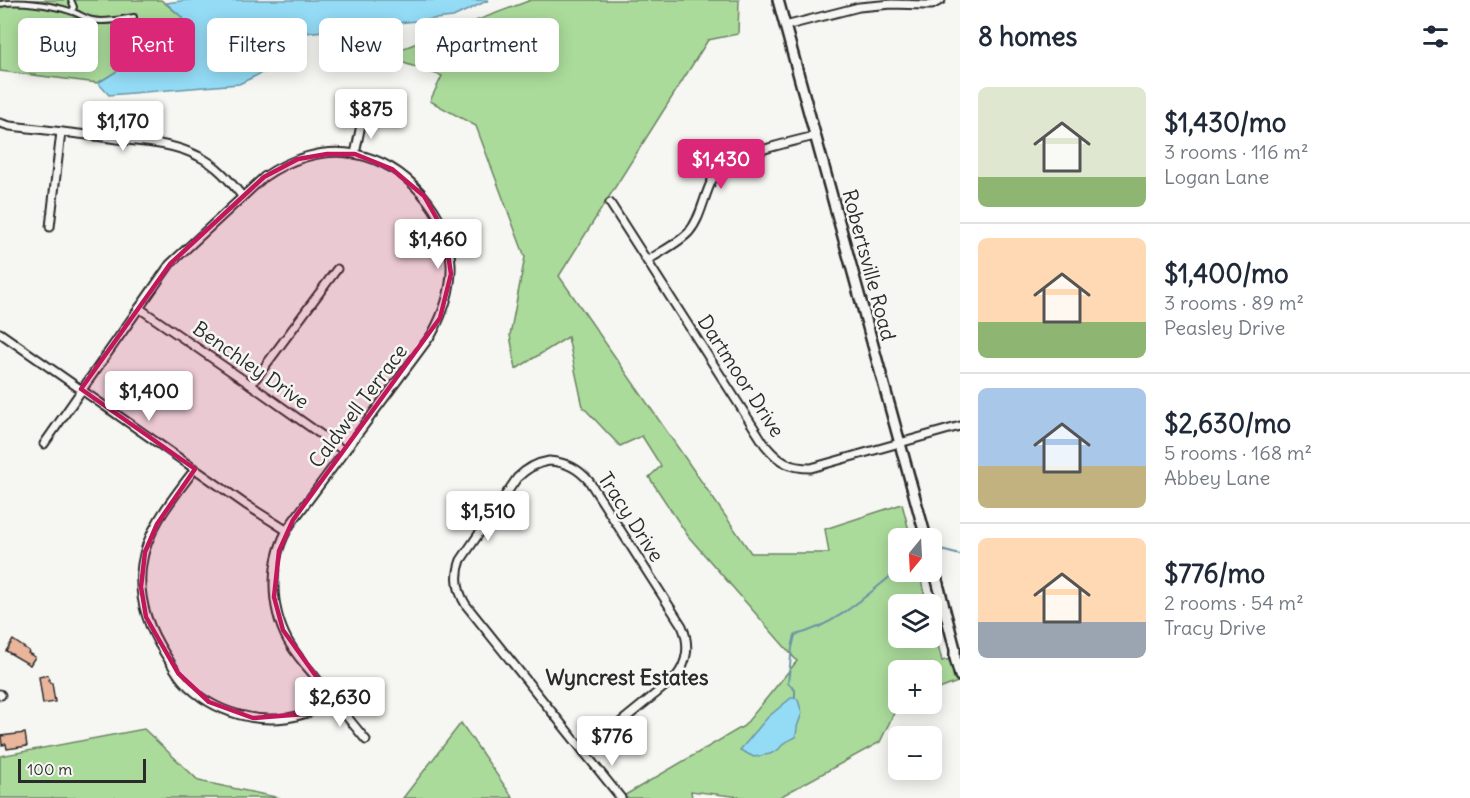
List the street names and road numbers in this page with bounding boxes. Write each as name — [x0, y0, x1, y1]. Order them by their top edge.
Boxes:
street label: Robertsville Road — [837, 187, 902, 343]
street label: Dartmoor Drive — [693, 310, 790, 442]
street label: Benchley Drive — [188, 315, 314, 414]
street label: Caldwell Terrace — [303, 339, 412, 473]
street label: Tracy Drive — [593, 467, 670, 566]

